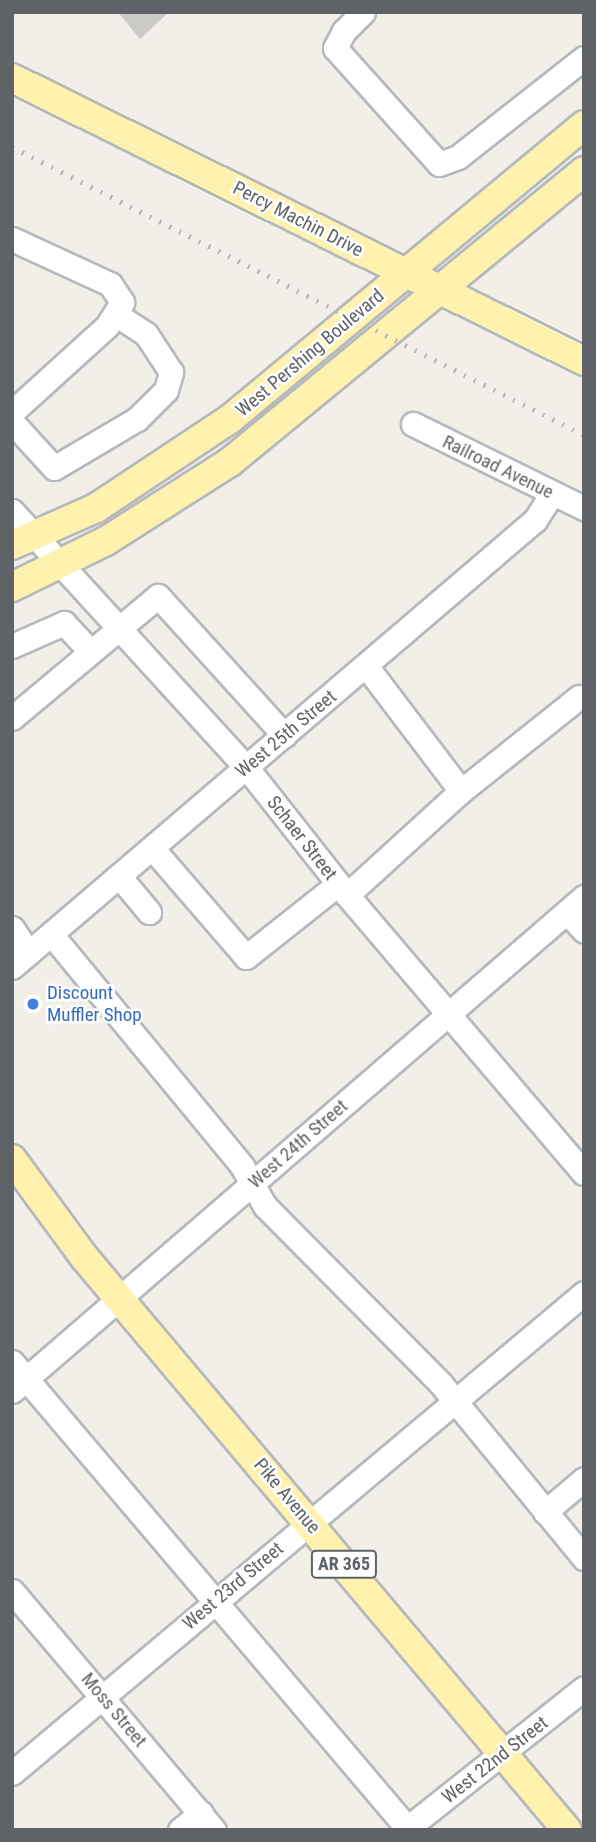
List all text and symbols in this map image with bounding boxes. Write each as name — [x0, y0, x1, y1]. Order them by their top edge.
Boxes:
street label: Percy Machin Drive — [229, 176, 367, 262]
street label: West Pershing Boulevard — [231, 284, 389, 422]
street label: Railroad Avenue — [439, 430, 557, 504]
street label: West 25th Street — [231, 685, 341, 783]
street label: Schaer Street — [262, 791, 342, 885]
place label: Discount Muffler Shop — [47, 982, 142, 1026]
marker: Discount Muffler Shop — [25, 996, 41, 1012]
street label: West 24th Street — [244, 1095, 352, 1193]
street label: Pike Avenue — [249, 1454, 325, 1538]
street label: West 23rd Street — [178, 1537, 288, 1635]
road number: AR 365 — [311, 1549, 377, 1578]
street label: Moss Street — [76, 1668, 152, 1752]
street label: West 22nd Street — [438, 1712, 552, 1808]

